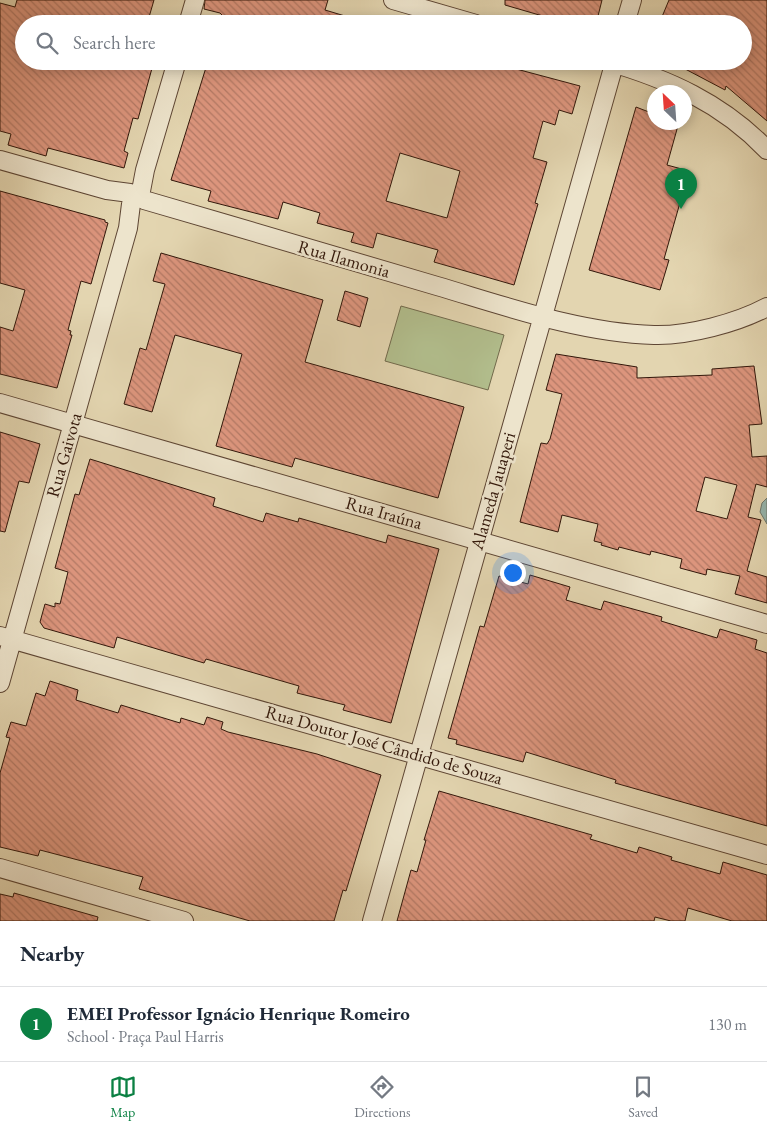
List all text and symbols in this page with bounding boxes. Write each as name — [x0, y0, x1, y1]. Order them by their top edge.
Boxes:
search box — [15, 15, 752, 70]
icon: search — [33, 29, 61, 57]
text: Search here — [73, 30, 155, 55]
north arrow — [647, 85, 692, 130]
pin: 1 — [665, 168, 697, 209]
street label: Rua Ilamonia — [295, 234, 394, 283]
street label: Rua Gaivota — [40, 409, 87, 500]
street label: Alameda Jauaperi — [464, 429, 520, 553]
street label: Rua Iraúna — [343, 491, 426, 535]
your location — [500, 560, 526, 586]
street label: Rua Doutor José Cândido de Souza — [263, 700, 506, 790]
text: Nearby — [20, 940, 84, 967]
text: EMEI Professor Ignácio Henrique Romeiro — [67, 1001, 410, 1026]
text: 1 — [32, 1014, 40, 1035]
text: 130 m — [708, 1014, 747, 1035]
text: School · Praça Paul Harris — [67, 1026, 224, 1047]
tab: Map — [109, 1073, 137, 1121]
tab: Directions — [354, 1073, 411, 1121]
tab: Saved — [628, 1073, 658, 1121]

